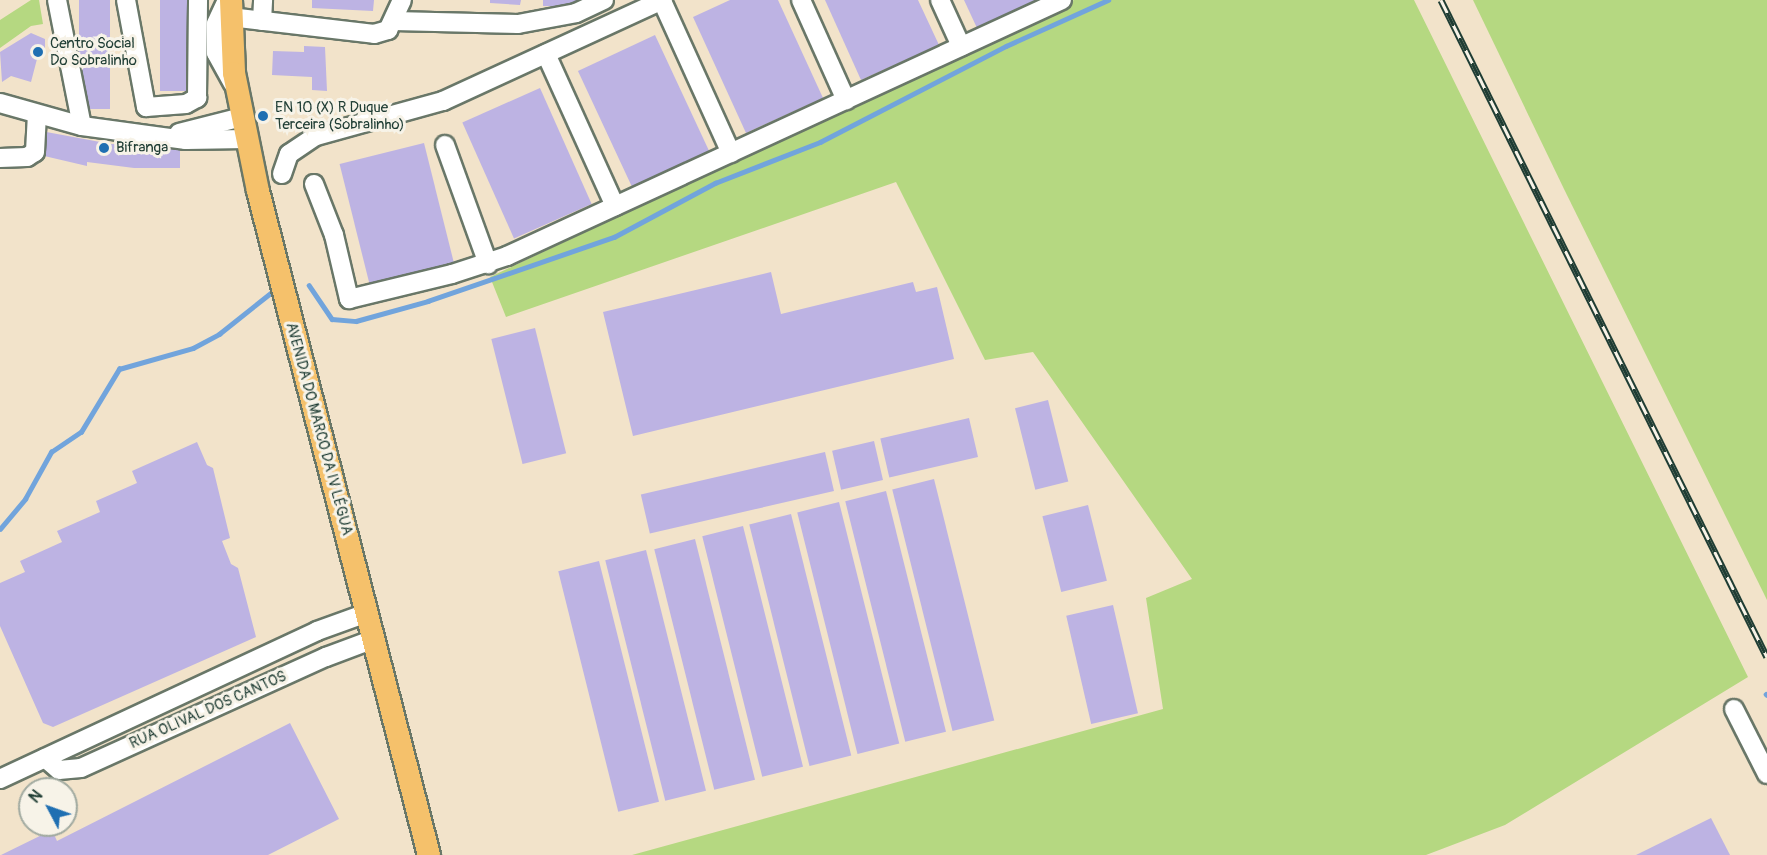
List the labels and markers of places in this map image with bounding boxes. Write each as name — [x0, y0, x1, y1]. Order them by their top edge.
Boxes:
place label: Centro Social Do Sobralinho — [50, 34, 137, 69]
marker: Centro Social Do Sobralinho — [31, 45, 45, 59]
place label: EN 10 (X) R Duque Terceira (Sobralinho) — [275, 98, 405, 133]
marker: EN 10 (X) R Duque Terceira (Sobralinho) — [256, 109, 270, 123]
place label: Bifranga — [116, 139, 168, 157]
marker: Bifranga — [97, 141, 111, 155]

